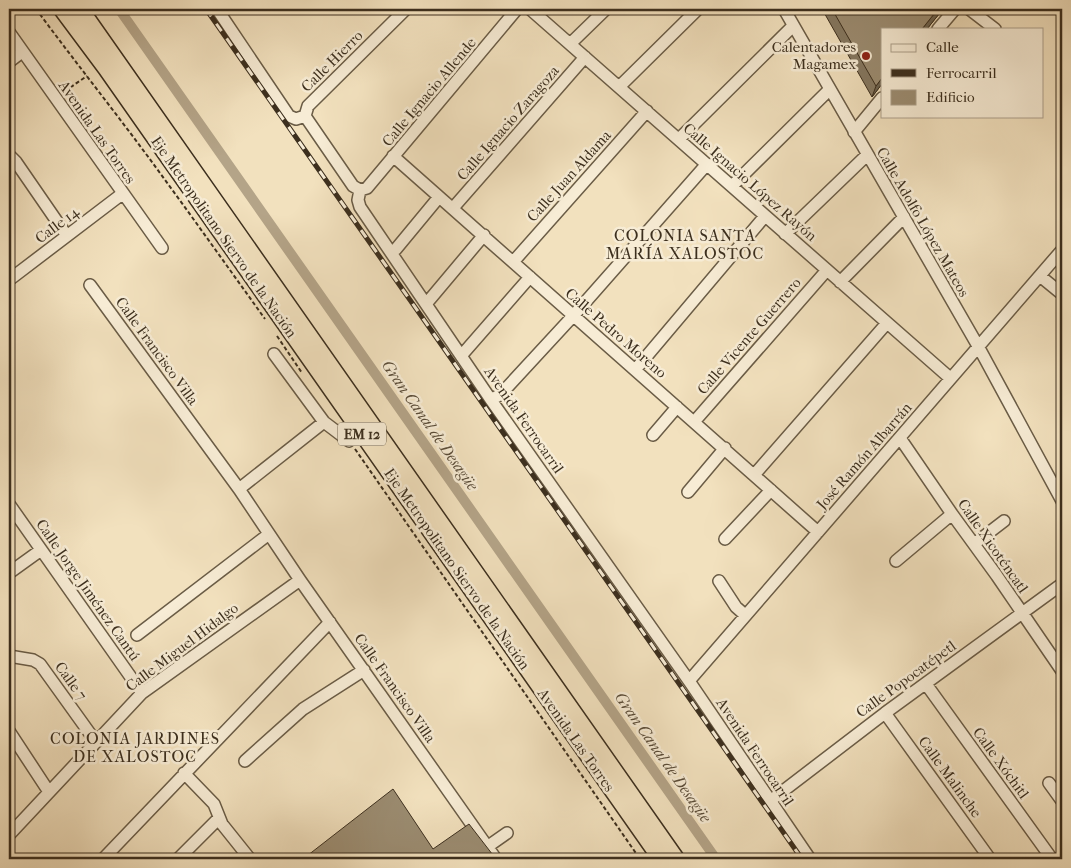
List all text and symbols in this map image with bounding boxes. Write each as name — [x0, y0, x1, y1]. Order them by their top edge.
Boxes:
street label: Calle Hierro — [297, 26, 367, 96]
legend — [881, 28, 1044, 118]
street label: Calle Ignacio Allende — [378, 33, 480, 150]
place label: Calentadores Magamex — [772, 38, 856, 73]
text: Calle — [926, 38, 959, 56]
marker: Calentadores Magamex — [860, 50, 872, 62]
street label: Calle Ignacio Zaragoza — [453, 61, 564, 184]
text: Ferrocarril — [926, 64, 997, 82]
street label: Avenida Las Torres — [54, 76, 140, 188]
text: Edificio — [926, 88, 975, 106]
street label: Calle Ignacio López Rayón — [680, 119, 821, 245]
street label: Calle Juan Aldama — [523, 126, 616, 225]
street label: Eje Metropolitano Siervo de la Nación — [147, 133, 301, 341]
street label: Calle Adolfo López Mateos — [873, 144, 973, 300]
street label: Calle 14 — [32, 202, 83, 247]
district label: COLONIA SANTA MARÍA XALOSTOC — [606, 226, 764, 263]
street label: Calle Vicente Guerrero — [693, 274, 805, 398]
street label: Calle Pedro Moreno — [562, 284, 671, 382]
street label: Calle Francisco Villa — [112, 293, 203, 409]
water label: Gran Canal de Desagüe — [378, 356, 482, 494]
street label: Avenida Ferrocarril — [480, 362, 567, 477]
street label: José Ramón Albarrán — [812, 399, 916, 514]
road number: EM 12 — [338, 422, 386, 446]
street label: Eje Metropolitano Siervo de la Nación — [380, 465, 534, 673]
street label: Calle Xicoténcatl — [954, 496, 1032, 596]
street label: Calle Jorge Jiménez Cantú — [32, 516, 144, 665]
street label: Calle Miguel Hidalgo — [122, 599, 242, 695]
street label: Calle Francisco Villa — [351, 630, 440, 747]
street label: Calle Popocatépetl — [852, 637, 960, 721]
street label: Calle 7 — [51, 658, 91, 704]
street label: Avenida Las Torres — [533, 684, 619, 796]
water label: Gran Canal de Desagüe — [611, 688, 715, 826]
street label: Avenida Ferrocarril — [712, 694, 798, 809]
street label: Calle Xóchitl — [969, 724, 1033, 802]
district label: COLONIA JARDINES DE XALOSTOC — [50, 729, 220, 766]
street label: Calle Malinche — [914, 733, 986, 822]

